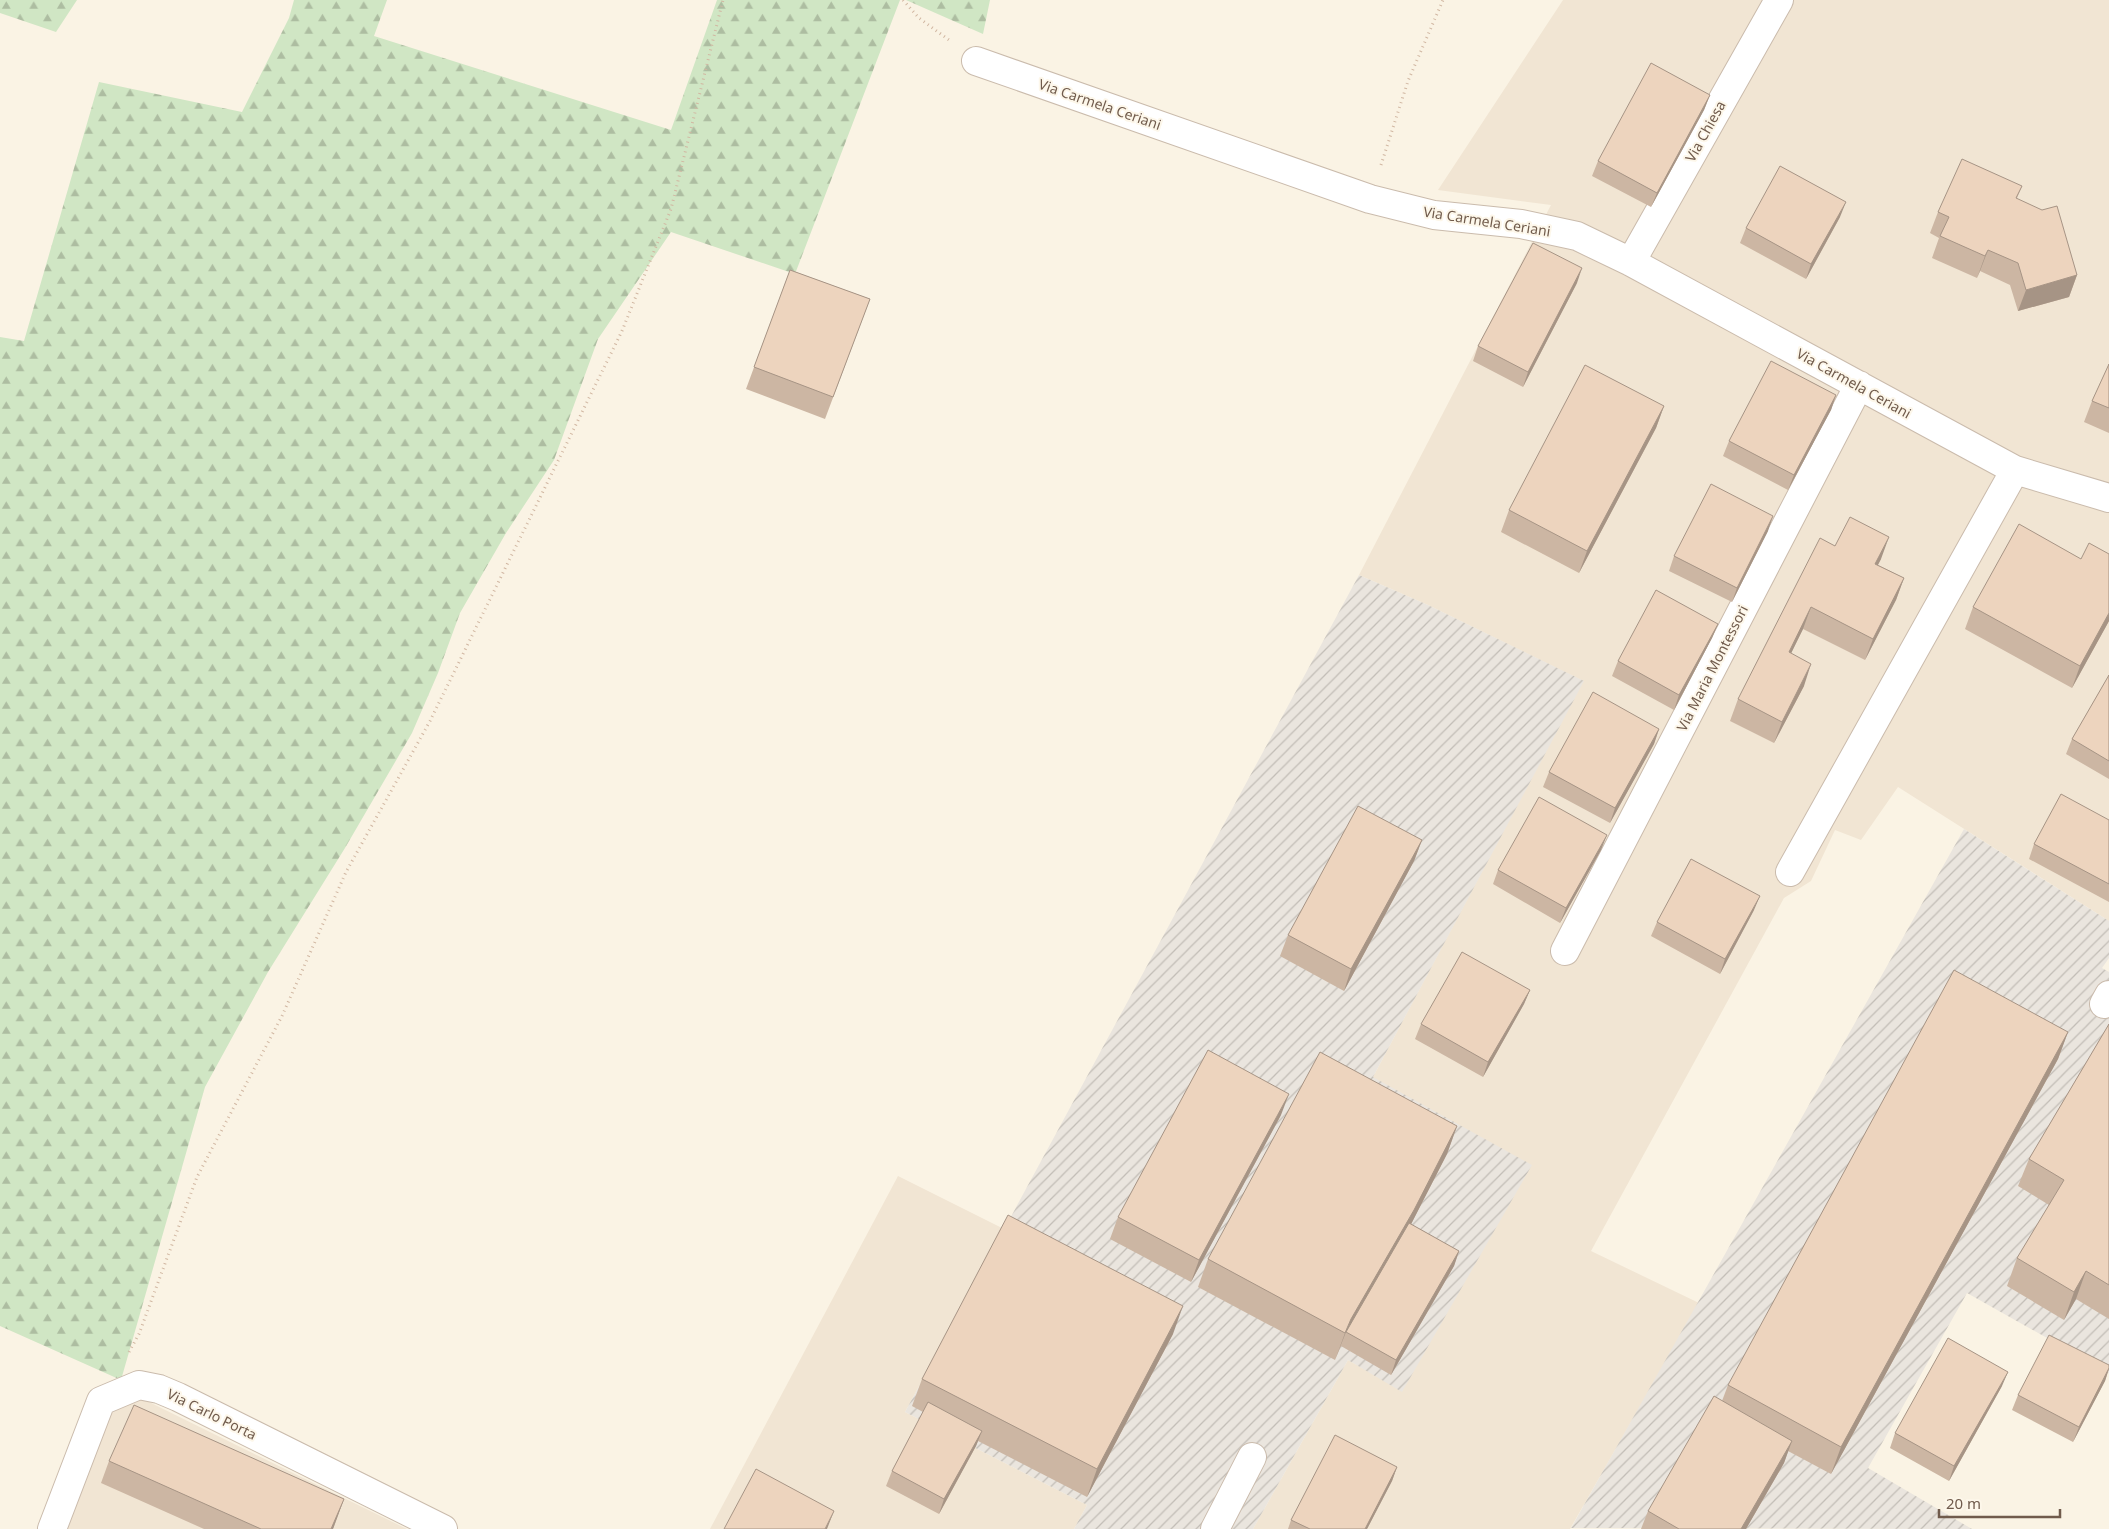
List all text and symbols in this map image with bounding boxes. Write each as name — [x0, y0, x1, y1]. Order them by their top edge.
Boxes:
street label: Via Carmela Ceriani — [1036, 74, 1164, 134]
street label: Via Chiesa — [1680, 97, 1730, 165]
street label: Via Carmela Ceriani — [1422, 202, 1552, 240]
street label: Via Carmela Ceriani — [1793, 344, 1915, 422]
street label: Via Maria Montessori — [1672, 602, 1752, 734]
street label: Via Carlo Porta — [164, 1384, 260, 1444]
scale bar — [1939, 1486, 2060, 1518]
text: 20 m — [1946, 1493, 1981, 1513]

